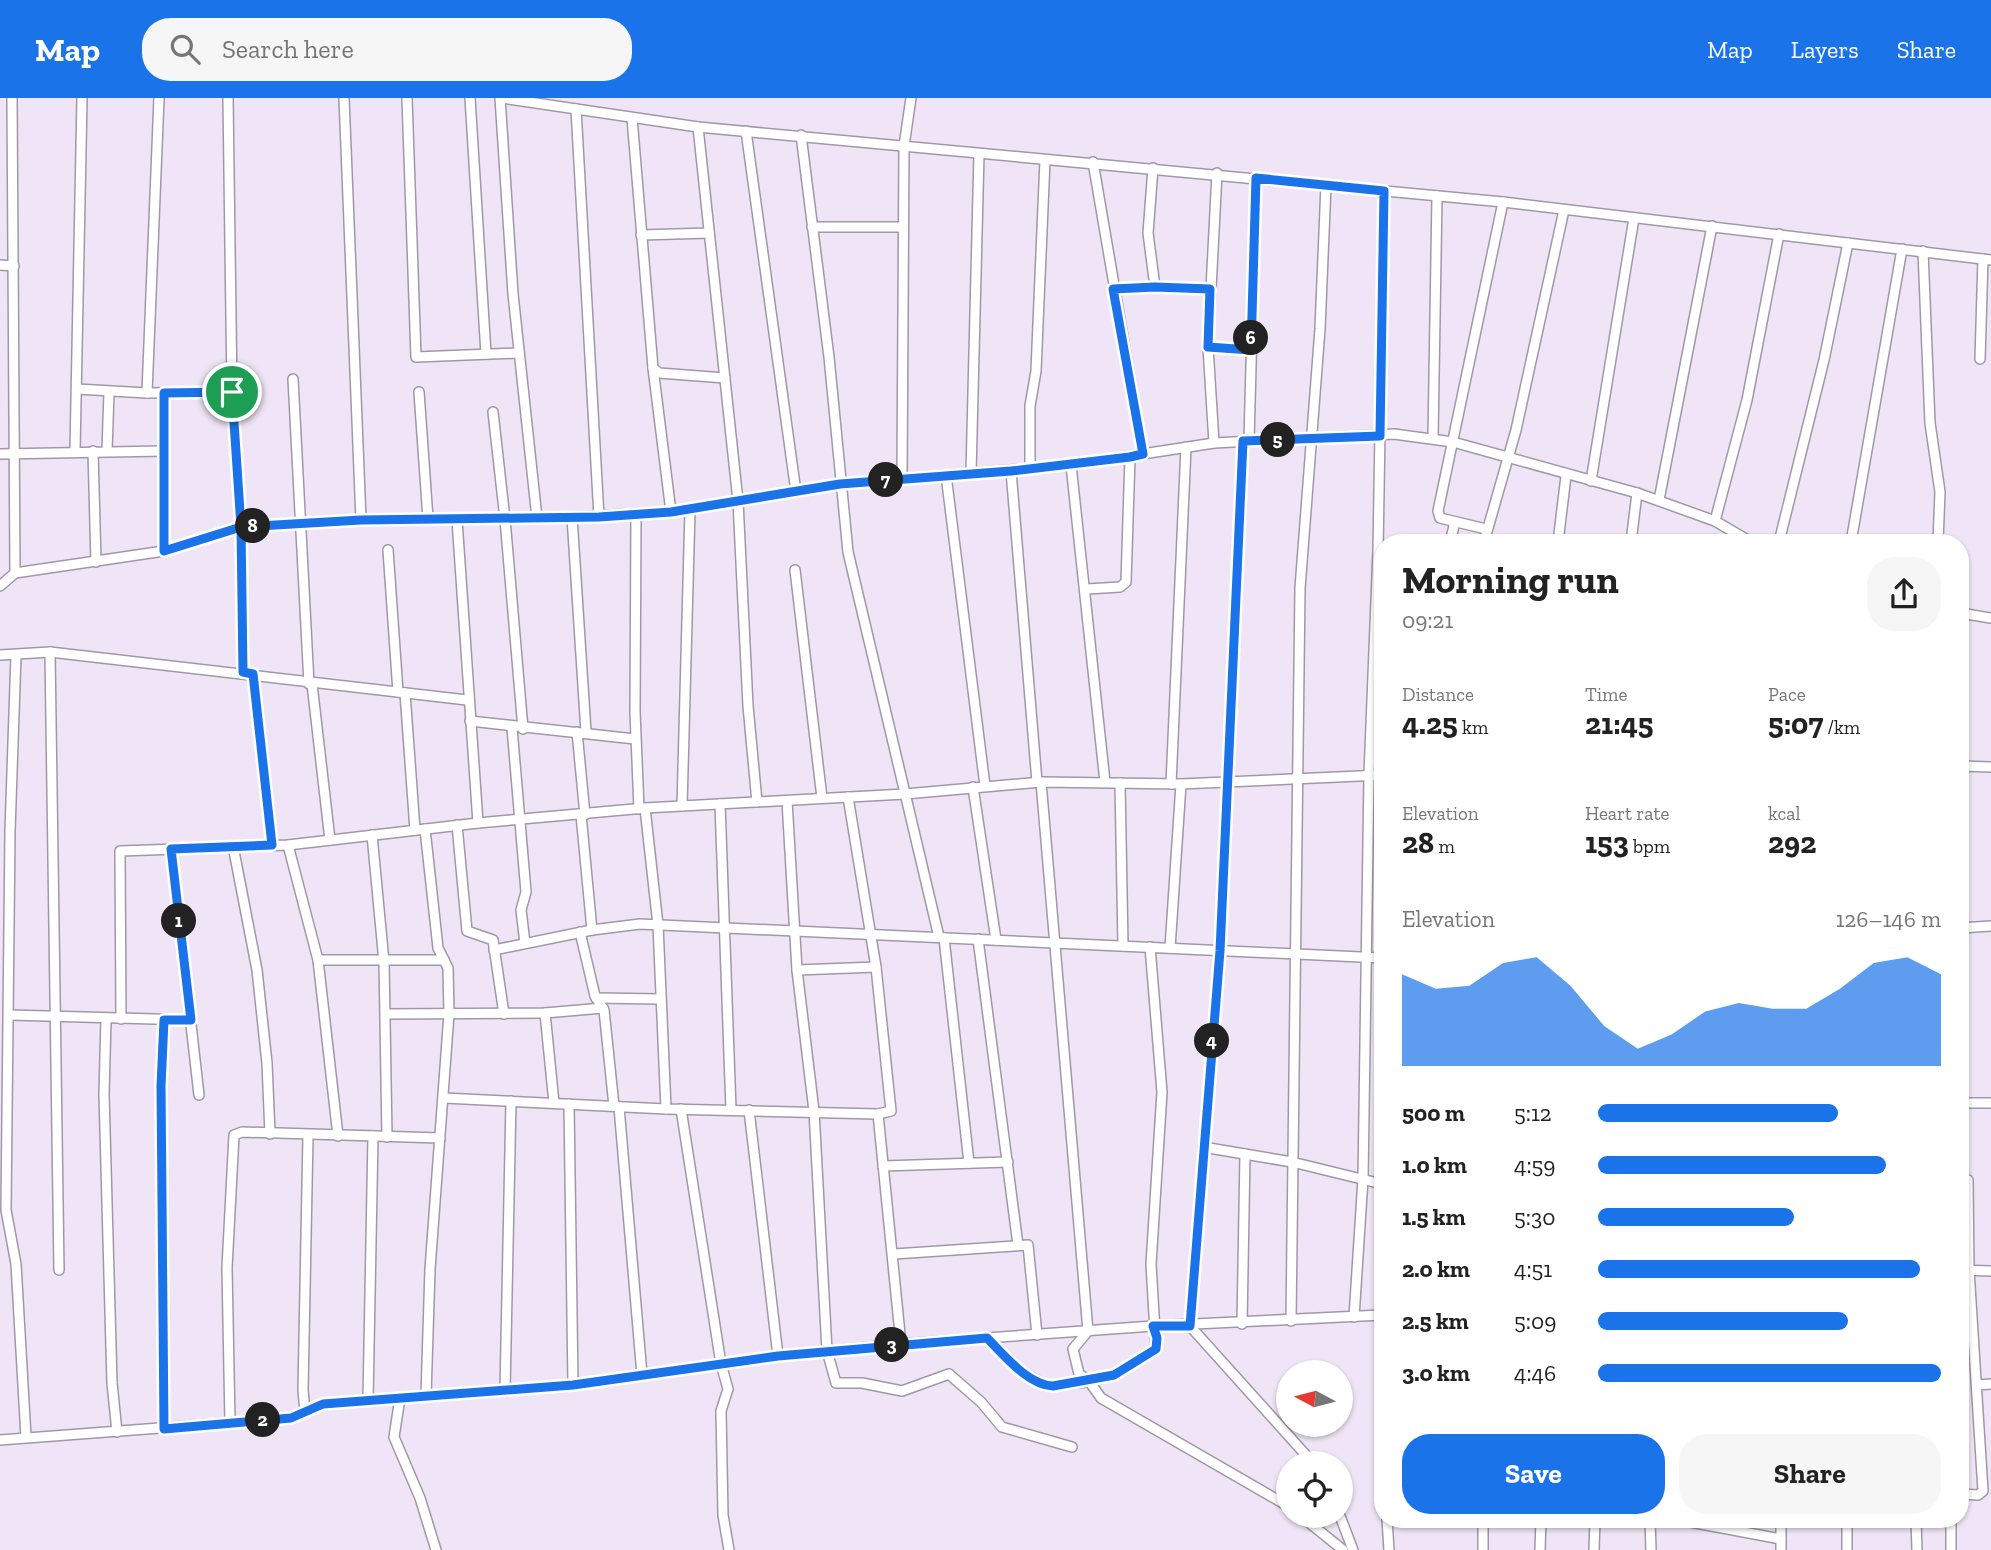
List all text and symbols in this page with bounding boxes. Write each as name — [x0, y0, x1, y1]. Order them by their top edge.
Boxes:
search box — [142, 18, 632, 81]
text: Map — [35, 30, 100, 69]
icon: search — [166, 30, 204, 68]
text: Search here — [222, 33, 354, 65]
text: Map — [1707, 35, 1753, 64]
text: Layers — [1791, 35, 1859, 64]
text: Share — [1897, 35, 1956, 64]
pin: 6 — [1234, 320, 1268, 356]
text: 6 — [1245, 326, 1256, 349]
pin — [202, 362, 262, 422]
icon: arrive — [213, 373, 251, 411]
pin: 5 — [1260, 422, 1296, 458]
text: 5 — [1273, 428, 1282, 451]
pin: 7 — [868, 462, 903, 498]
text: 7 — [881, 468, 890, 491]
pin: 8 — [236, 508, 270, 544]
text: 8 — [247, 514, 258, 537]
text: Morning run — [1402, 557, 1619, 603]
button: share — [1867, 557, 1941, 631]
text: 09:21 — [1402, 606, 1453, 634]
text: Distance — [1402, 683, 1474, 706]
text: Time — [1585, 683, 1627, 706]
text: Pace — [1768, 683, 1806, 706]
text: 4.25 — [1402, 706, 1458, 742]
text: 21:45 — [1585, 706, 1653, 742]
text: 5:07 — [1768, 706, 1823, 742]
text: km — [1458, 716, 1488, 739]
text: /km — [1823, 716, 1860, 739]
text: Elevation — [1402, 802, 1479, 825]
text: Heart rate — [1585, 802, 1670, 825]
text: kcal — [1768, 802, 1801, 825]
text: 28 — [1402, 825, 1434, 861]
text: 153 — [1585, 825, 1629, 861]
text: 292 — [1768, 825, 1816, 861]
text: m — [1434, 835, 1455, 858]
text: bpm — [1629, 835, 1670, 858]
pin: 1 — [162, 904, 196, 938]
text: Elevation — [1402, 905, 1495, 933]
text: 126–146 m — [1836, 905, 1941, 933]
text: 1 — [175, 909, 182, 932]
pin: 4 — [1194, 1024, 1230, 1058]
text: 4 — [1206, 1029, 1217, 1052]
text: 500 m — [1402, 1099, 1465, 1127]
text: 5:12 — [1514, 1099, 1552, 1127]
text: 1.0 km — [1402, 1151, 1467, 1179]
text: 4:59 — [1514, 1151, 1556, 1179]
text: 1.5 km — [1402, 1203, 1466, 1231]
text: 5:30 — [1514, 1203, 1555, 1231]
text: 2.0 km — [1402, 1255, 1470, 1283]
text: 4:51 — [1514, 1255, 1552, 1283]
text: 2.5 km — [1402, 1307, 1469, 1335]
text: 5:09 — [1514, 1307, 1556, 1335]
pin: 3 — [874, 1328, 910, 1362]
text: 3 — [886, 1333, 897, 1356]
text: 3.0 km — [1402, 1359, 1470, 1387]
text: 4:46 — [1514, 1359, 1556, 1387]
north arrow — [1276, 1360, 1353, 1437]
map controls — [1276, 1360, 1353, 1528]
pin: 2 — [246, 1402, 280, 1438]
text: 2 — [257, 1408, 268, 1431]
button: Save — [1402, 1434, 1665, 1514]
button: Share — [1679, 1434, 1941, 1514]
button: locate — [1276, 1451, 1353, 1528]

